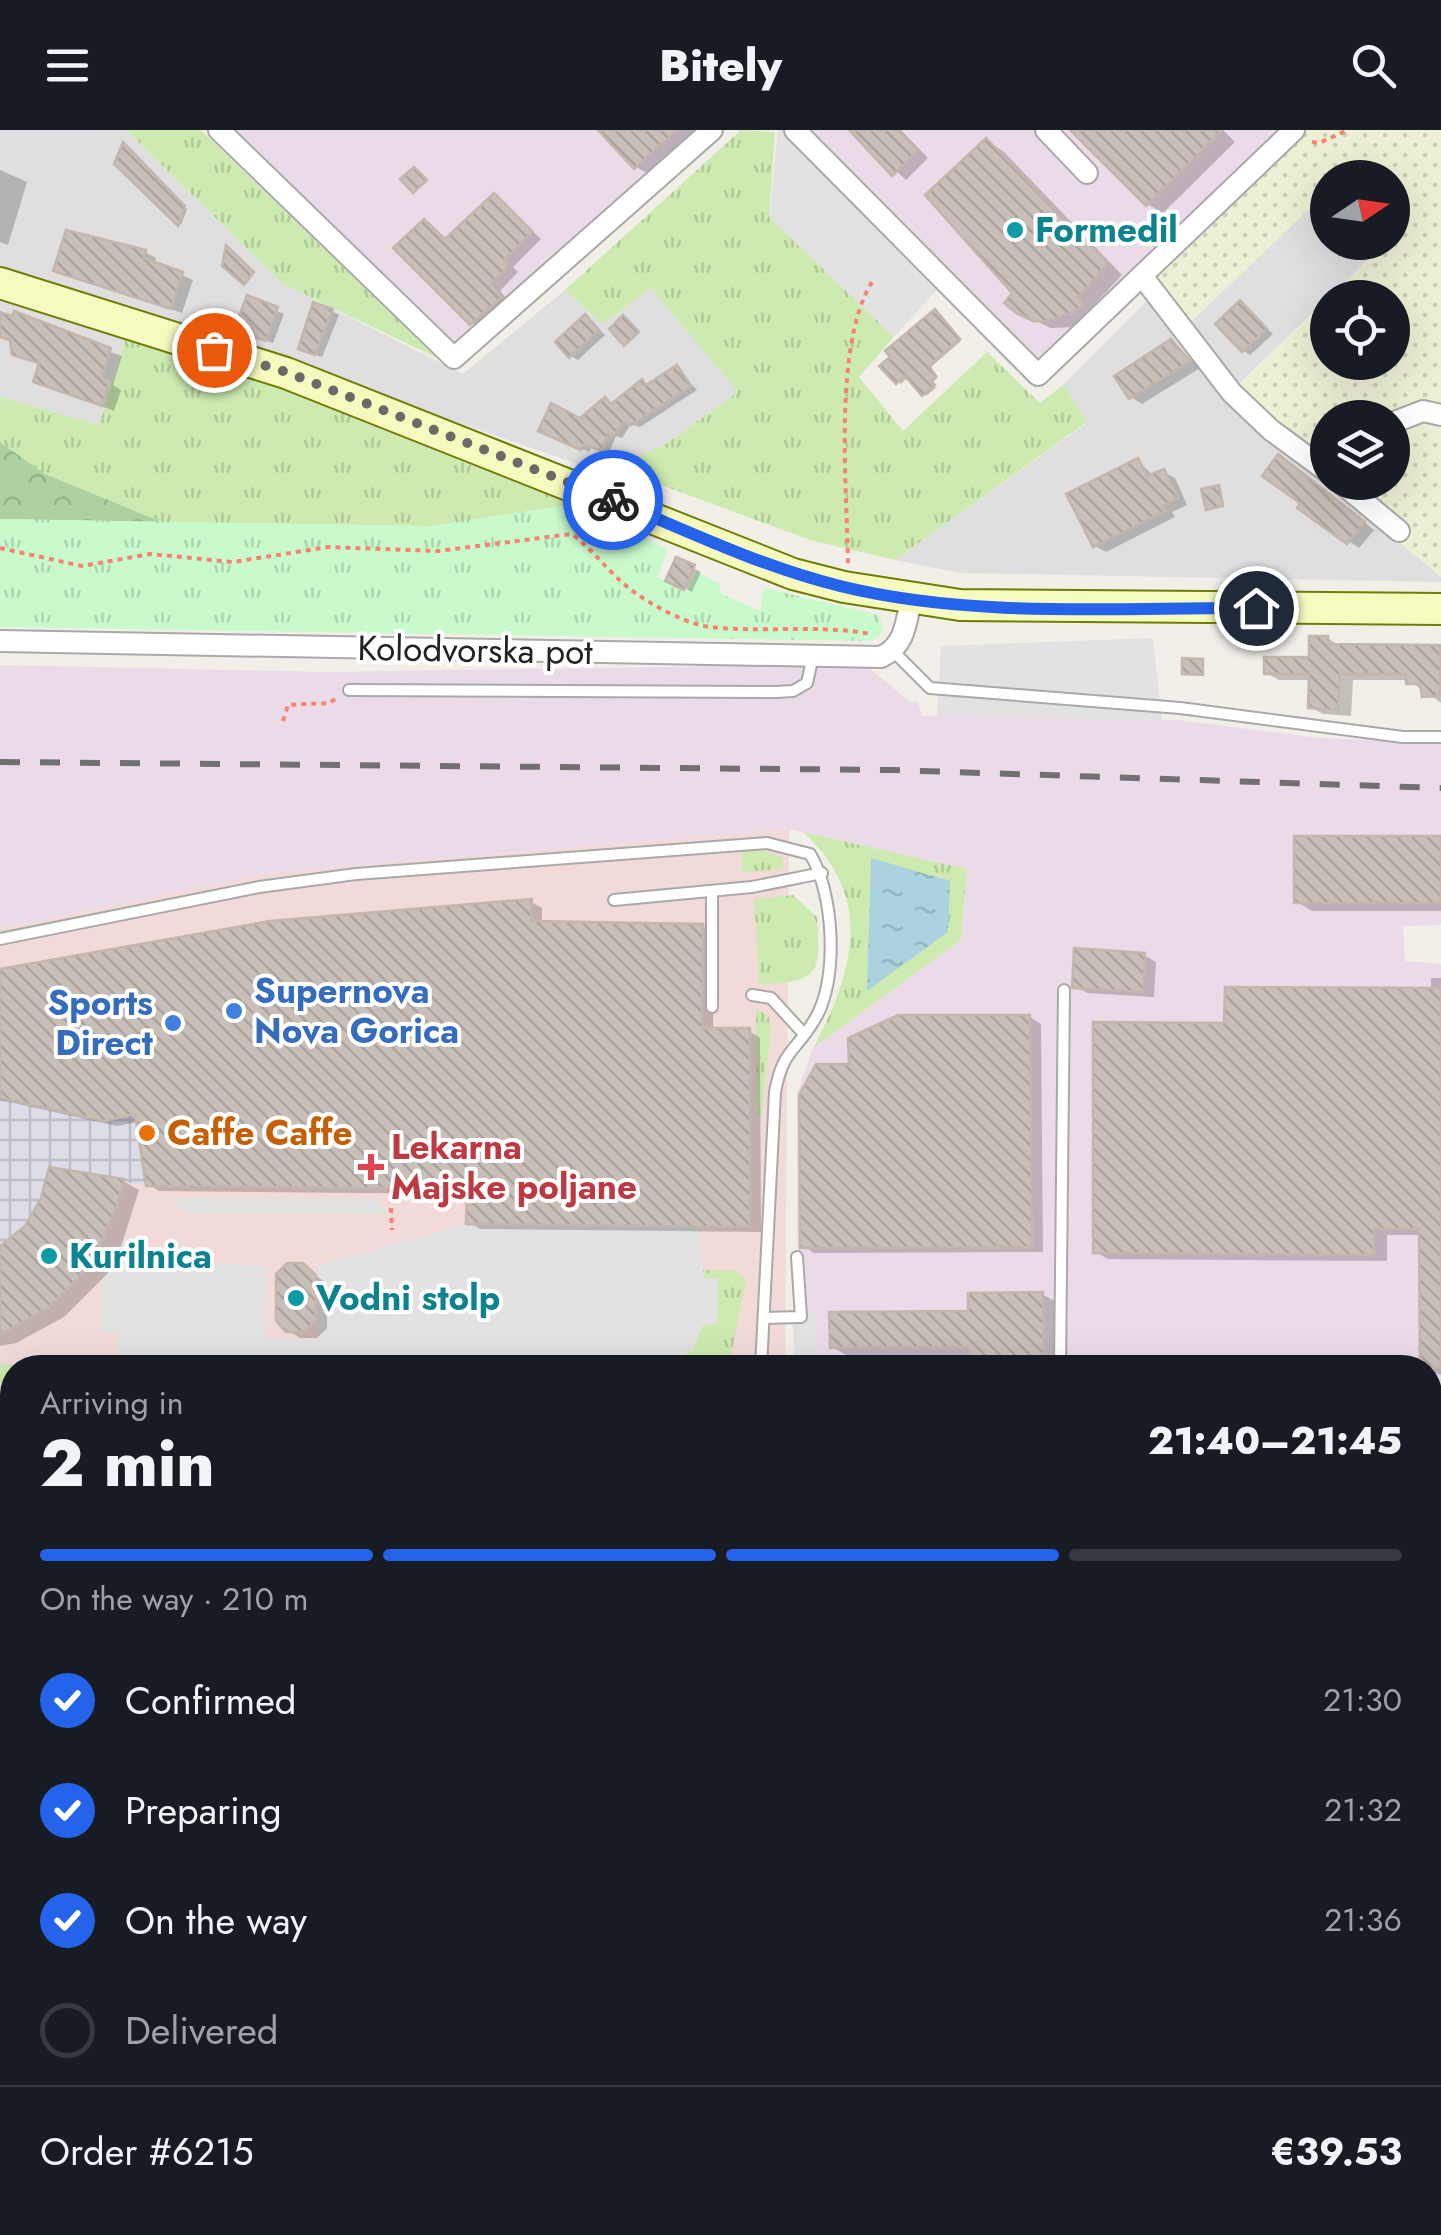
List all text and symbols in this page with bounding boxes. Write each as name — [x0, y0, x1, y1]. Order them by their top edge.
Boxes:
text: Bitely — [659, 33, 782, 98]
icon: menu — [40, 38, 95, 93]
icon: search — [1346, 38, 1401, 93]
north arrow — [1310, 160, 1410, 260]
map controls — [1310, 160, 1410, 500]
place label: Formedil — [1035, 205, 1178, 255]
marker: Formedil — [1004, 219, 1026, 241]
button: locate — [1310, 280, 1410, 380]
pin — [172, 308, 257, 393]
icon: bag — [187, 323, 242, 378]
button: layers — [1310, 400, 1410, 500]
courier — [563, 450, 663, 550]
icon: bike — [586, 473, 641, 528]
pin — [1214, 566, 1299, 651]
icon: home — [1229, 581, 1284, 636]
street label: Kolodvorska pot — [357, 623, 594, 677]
place label: Supernova Nova Gorica — [254, 966, 459, 1056]
place label: Sports Direct — [47, 978, 153, 1068]
marker: Supernova Nova Gorica — [223, 1000, 245, 1022]
marker: Sports Direct — [162, 1012, 184, 1034]
place label: Caffe Caffe — [167, 1108, 353, 1158]
marker: Caffe Caffe — [136, 1122, 158, 1144]
place label: Lekarna Majske poljane — [391, 1122, 637, 1212]
marker: Lekarna Majske poljane — [360, 1156, 382, 1178]
place label: Kurilnica — [69, 1231, 212, 1281]
marker: Kurilnica — [38, 1245, 60, 1267]
place label: Vodni stolp — [315, 1273, 500, 1323]
marker: Vodni stolp — [285, 1287, 307, 1309]
text: Arriving in — [40, 1380, 184, 1426]
text: 21:40–21:45 — [1148, 1413, 1402, 1468]
text: 2 min — [40, 1416, 215, 1510]
text: On the way · 210 m — [40, 1576, 308, 1622]
icon: check — [40, 1673, 95, 1728]
text: Confirmed — [125, 1673, 296, 1728]
text: 21:30 — [1323, 1677, 1402, 1723]
icon: check — [40, 1783, 95, 1838]
text: Preparing — [125, 1783, 282, 1838]
text: 21:32 — [1324, 1787, 1402, 1833]
icon: check — [40, 1893, 95, 1948]
text: On the way — [125, 1893, 307, 1948]
text: 21:36 — [1324, 1897, 1402, 1943]
text: Delivered — [125, 2003, 278, 2058]
text: Order #6215 — [40, 2124, 254, 2179]
text: €39.53 — [1270, 2124, 1402, 2179]

